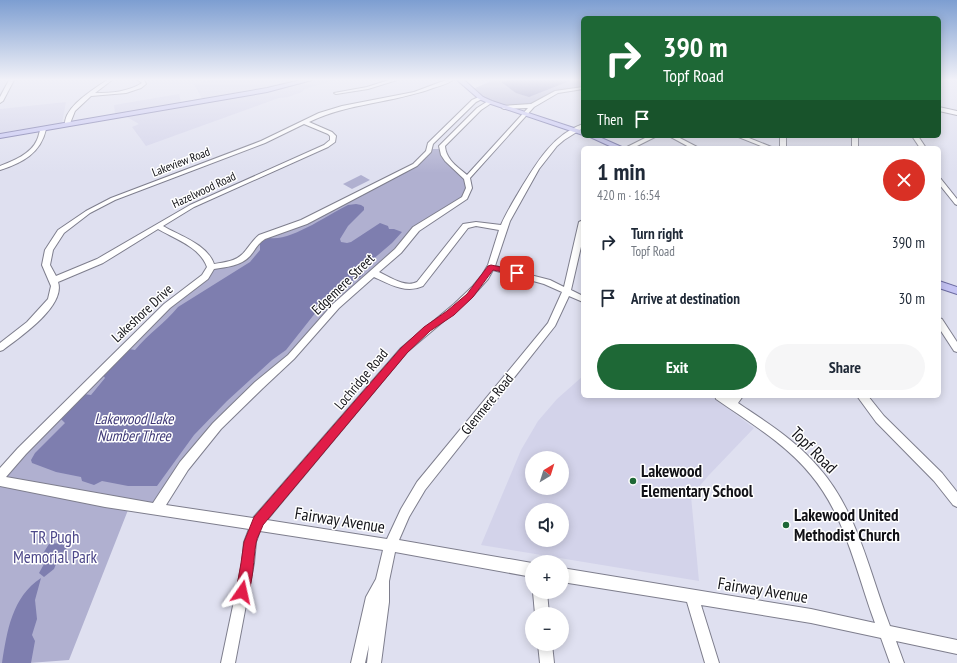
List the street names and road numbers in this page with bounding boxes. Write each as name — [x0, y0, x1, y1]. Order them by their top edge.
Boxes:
street label: Lakeview Road — [150, 144, 212, 179]
street label: Hazelwood Road — [169, 168, 238, 211]
street label: Edgemere Street — [308, 250, 378, 318]
street label: Lakeshore Drive — [108, 280, 177, 346]
street label: Lochridge Road — [330, 345, 392, 413]
street label: Glenmere Road — [457, 370, 517, 438]
street label: Topf Road — [786, 422, 842, 478]
street label: Fairway Avenue — [293, 502, 387, 538]
street label: Fairway Avenue — [716, 572, 810, 608]

